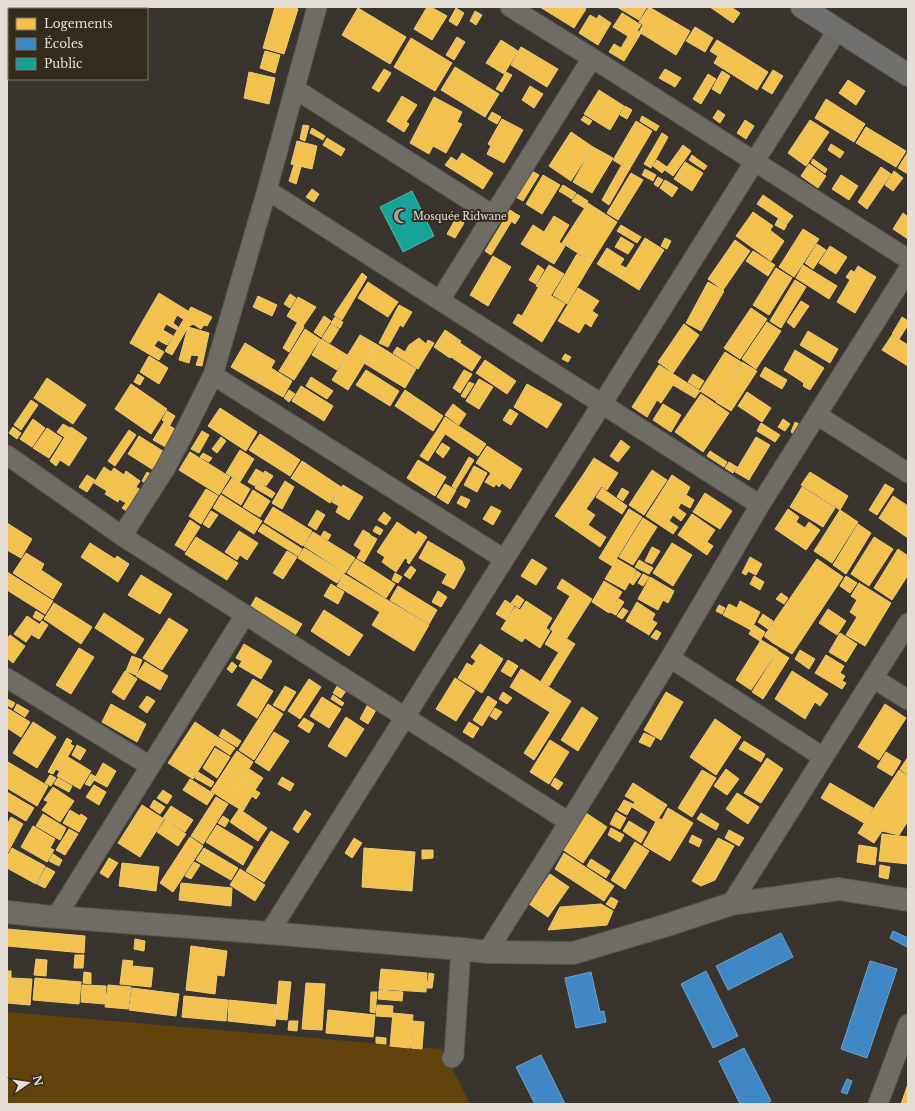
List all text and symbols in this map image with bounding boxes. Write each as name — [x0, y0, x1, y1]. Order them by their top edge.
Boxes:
legend — [8, 8, 148, 80]
text: Logements — [44, 16, 113, 31]
text: Écoles — [44, 35, 83, 51]
text: Public — [44, 56, 83, 71]
mosque icon: Mosquée Ridwane — [392, 207, 410, 225]
place label: Mosquée Ridwane — [413, 210, 507, 223]
north arrow — [8, 1063, 48, 1103]
text: N — [30, 1074, 46, 1088]

